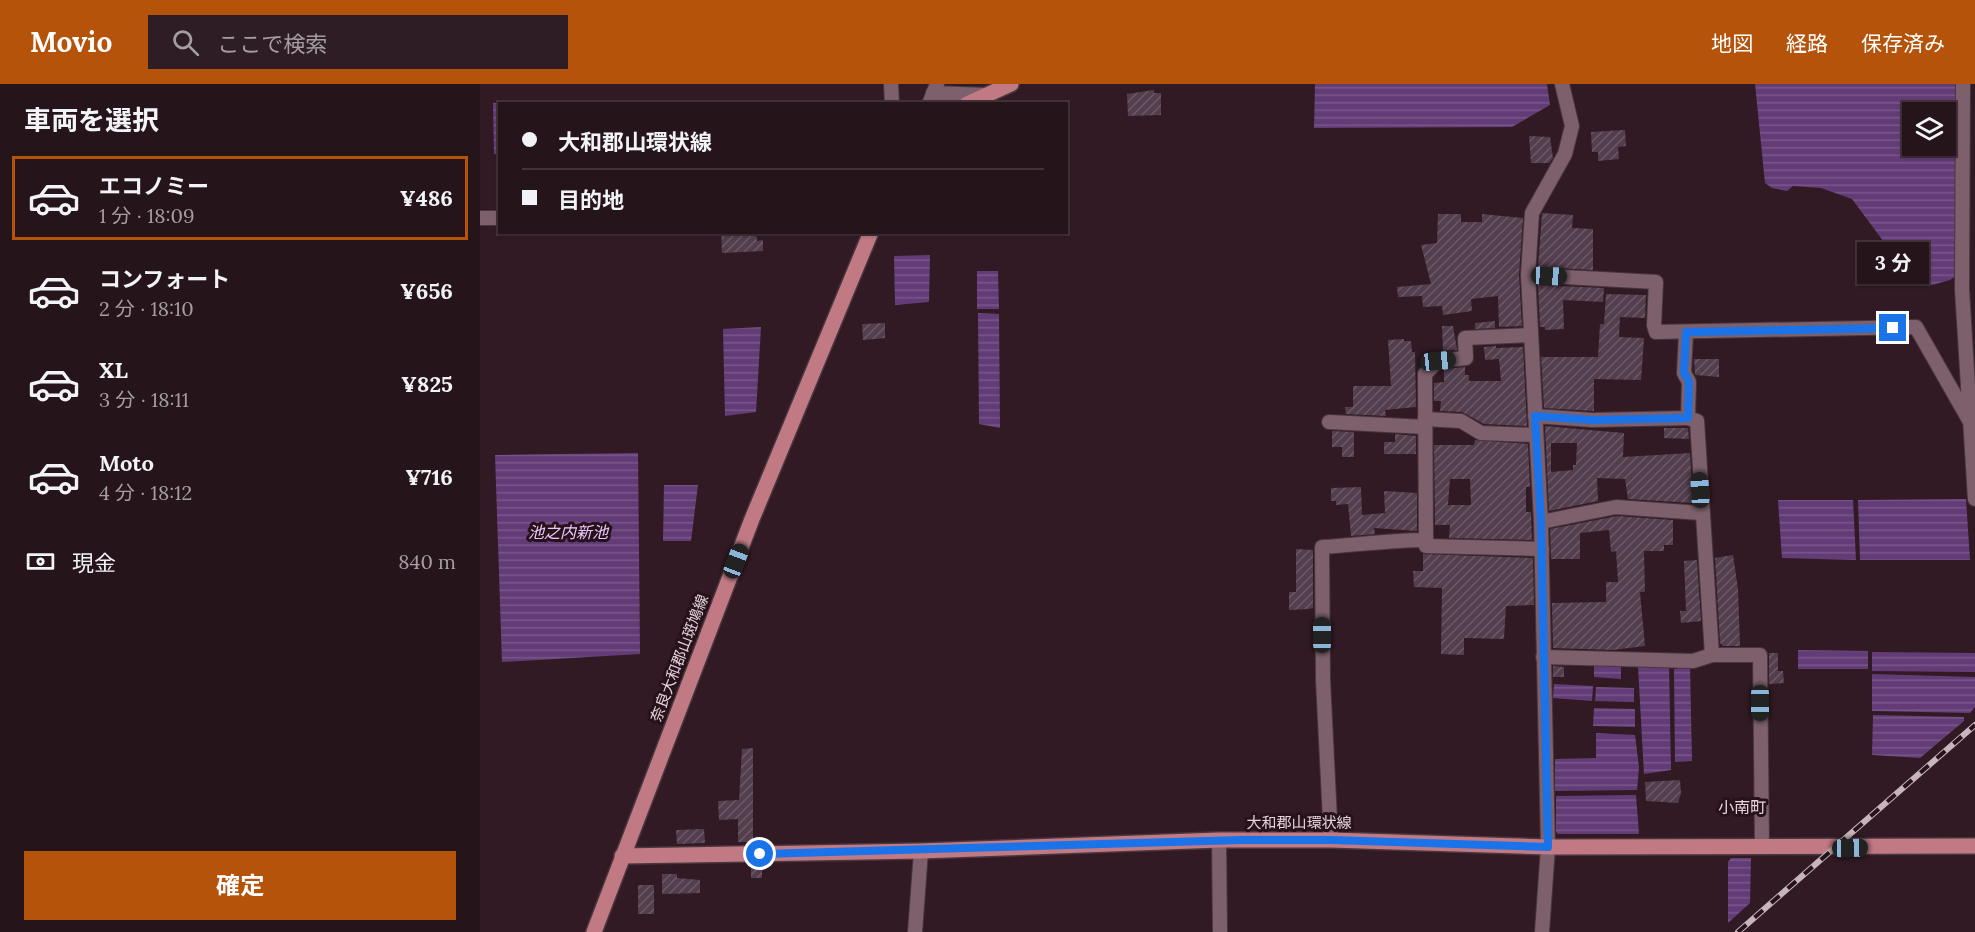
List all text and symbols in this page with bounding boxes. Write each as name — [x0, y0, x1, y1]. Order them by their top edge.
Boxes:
search box — [148, 15, 568, 69]
text: Movio — [30, 24, 112, 60]
icon: search — [169, 26, 202, 59]
text: ここで検索 — [217, 30, 327, 58]
text: 地図 — [1711, 30, 1753, 57]
text: 経路 — [1786, 30, 1828, 57]
text: 保存済み — [1861, 30, 1945, 57]
map controls — [1902, 102, 1956, 156]
button: layers — [1902, 102, 1956, 156]
text: 車両を選択 — [24, 103, 159, 137]
text: 大和郡山環状線 — [558, 128, 712, 156]
icon: car — [27, 171, 81, 225]
text: エコノミー — [99, 172, 209, 200]
text: ¥486 — [400, 184, 453, 212]
text: 目的地 — [558, 186, 624, 214]
text: 1 分 · 18:09 — [99, 203, 195, 228]
callout: 3 分 — [1857, 241, 1929, 283]
text: 3 分 — [1875, 250, 1911, 275]
icon: car — [27, 264, 81, 318]
text: コンフォート — [99, 265, 230, 293]
car — [1531, 266, 1567, 286]
text: ¥656 — [400, 277, 453, 305]
text: 2 分 · 18:10 — [99, 296, 194, 321]
route end — [1879, 314, 1906, 341]
car — [1419, 350, 1457, 372]
text: XL — [99, 356, 128, 384]
icon: car — [27, 357, 81, 411]
text: ¥825 — [401, 370, 453, 398]
text: 3 分 · 18:11 — [99, 387, 189, 412]
text: Moto — [99, 449, 154, 477]
icon: car — [27, 450, 81, 504]
text: ¥716 — [405, 463, 453, 491]
car — [1690, 472, 1710, 508]
text: 4 分 · 18:12 — [99, 480, 192, 505]
water label: 池之内新池 — [528, 522, 610, 542]
car — [721, 541, 751, 581]
icon: cash — [24, 545, 57, 578]
text: 現金 — [72, 549, 116, 577]
text: 840 m — [398, 549, 456, 574]
street label: 奈良大和郡山斑鳩線 — [646, 592, 712, 724]
car — [1313, 617, 1331, 653]
car — [1751, 685, 1769, 721]
district label: 小南町 — [1718, 797, 1766, 817]
street label: 大和郡山環状線 — [1246, 813, 1352, 832]
car — [1832, 839, 1868, 857]
route start — [746, 840, 773, 867]
button: 確定 — [24, 851, 456, 920]

